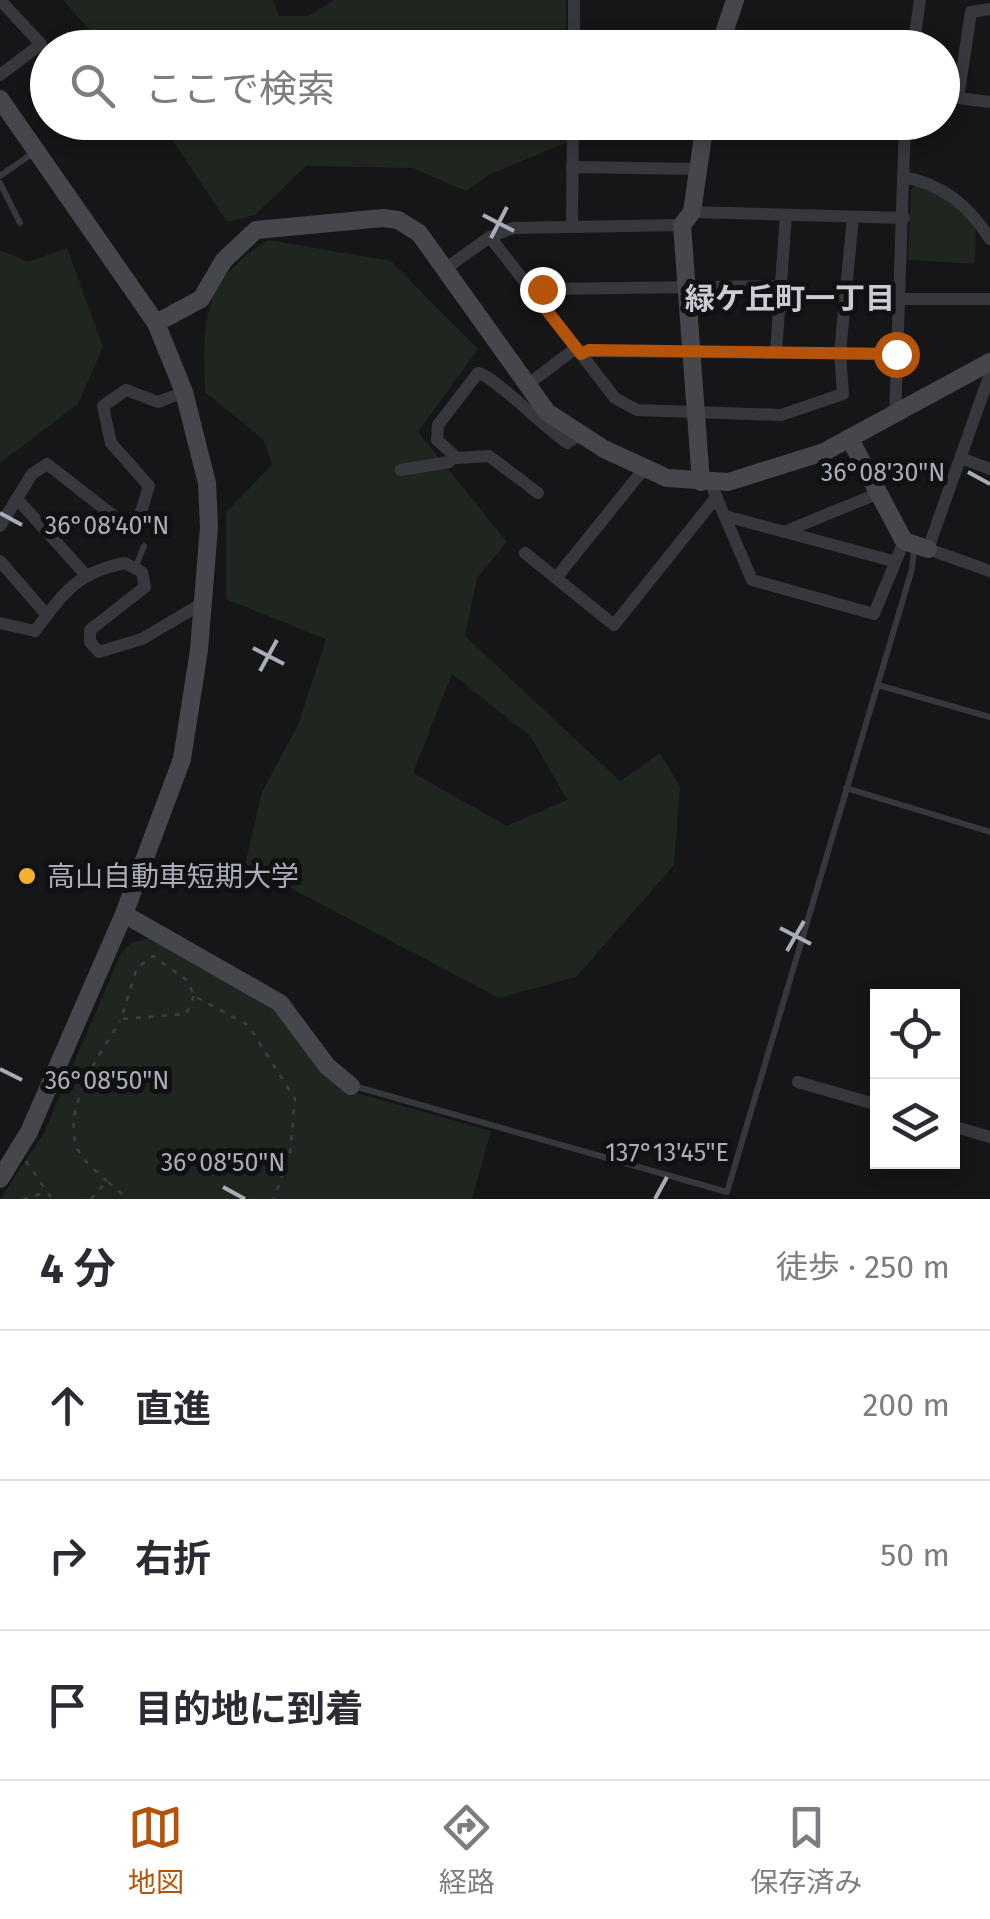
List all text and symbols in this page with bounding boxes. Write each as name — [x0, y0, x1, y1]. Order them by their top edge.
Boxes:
search box — [30, 30, 960, 140]
icon: search — [65, 58, 120, 113]
text: ここで検索 — [145, 66, 335, 112]
route end — [520, 267, 566, 313]
district label: 緑ケ丘町一丁目 — [685, 281, 895, 317]
route start — [874, 332, 920, 378]
text: 36°08'30"N — [821, 458, 945, 488]
text: 36°08'40"N — [45, 511, 169, 541]
place label: 高山自動車短期大学 — [47, 860, 299, 893]
marker: 高山自動車短期大学 — [16, 865, 38, 887]
map controls — [870, 989, 960, 1169]
button: locate — [870, 989, 960, 1079]
text: 36°08'50"N — [45, 1066, 169, 1096]
button: layers — [870, 1079, 960, 1169]
text: 137°13'45"E — [605, 1138, 729, 1168]
text: 36°08'50"N — [161, 1148, 285, 1178]
text: 4 分 — [40, 1244, 116, 1294]
text: 徒歩 · 250 m — [776, 1248, 950, 1286]
icon: ahead — [40, 1378, 95, 1433]
text: 直進 — [135, 1386, 211, 1432]
text: 200 m — [863, 1386, 950, 1424]
icon: right — [40, 1528, 95, 1583]
text: 右折 — [135, 1536, 211, 1582]
text: 50 m — [880, 1536, 950, 1574]
icon: arrive — [40, 1678, 95, 1733]
text: 目的地に到着 — [135, 1686, 363, 1732]
tab: 地図 — [128, 1800, 184, 1900]
tab: 経路 — [439, 1800, 495, 1900]
tab: 保存済み — [750, 1800, 862, 1900]

